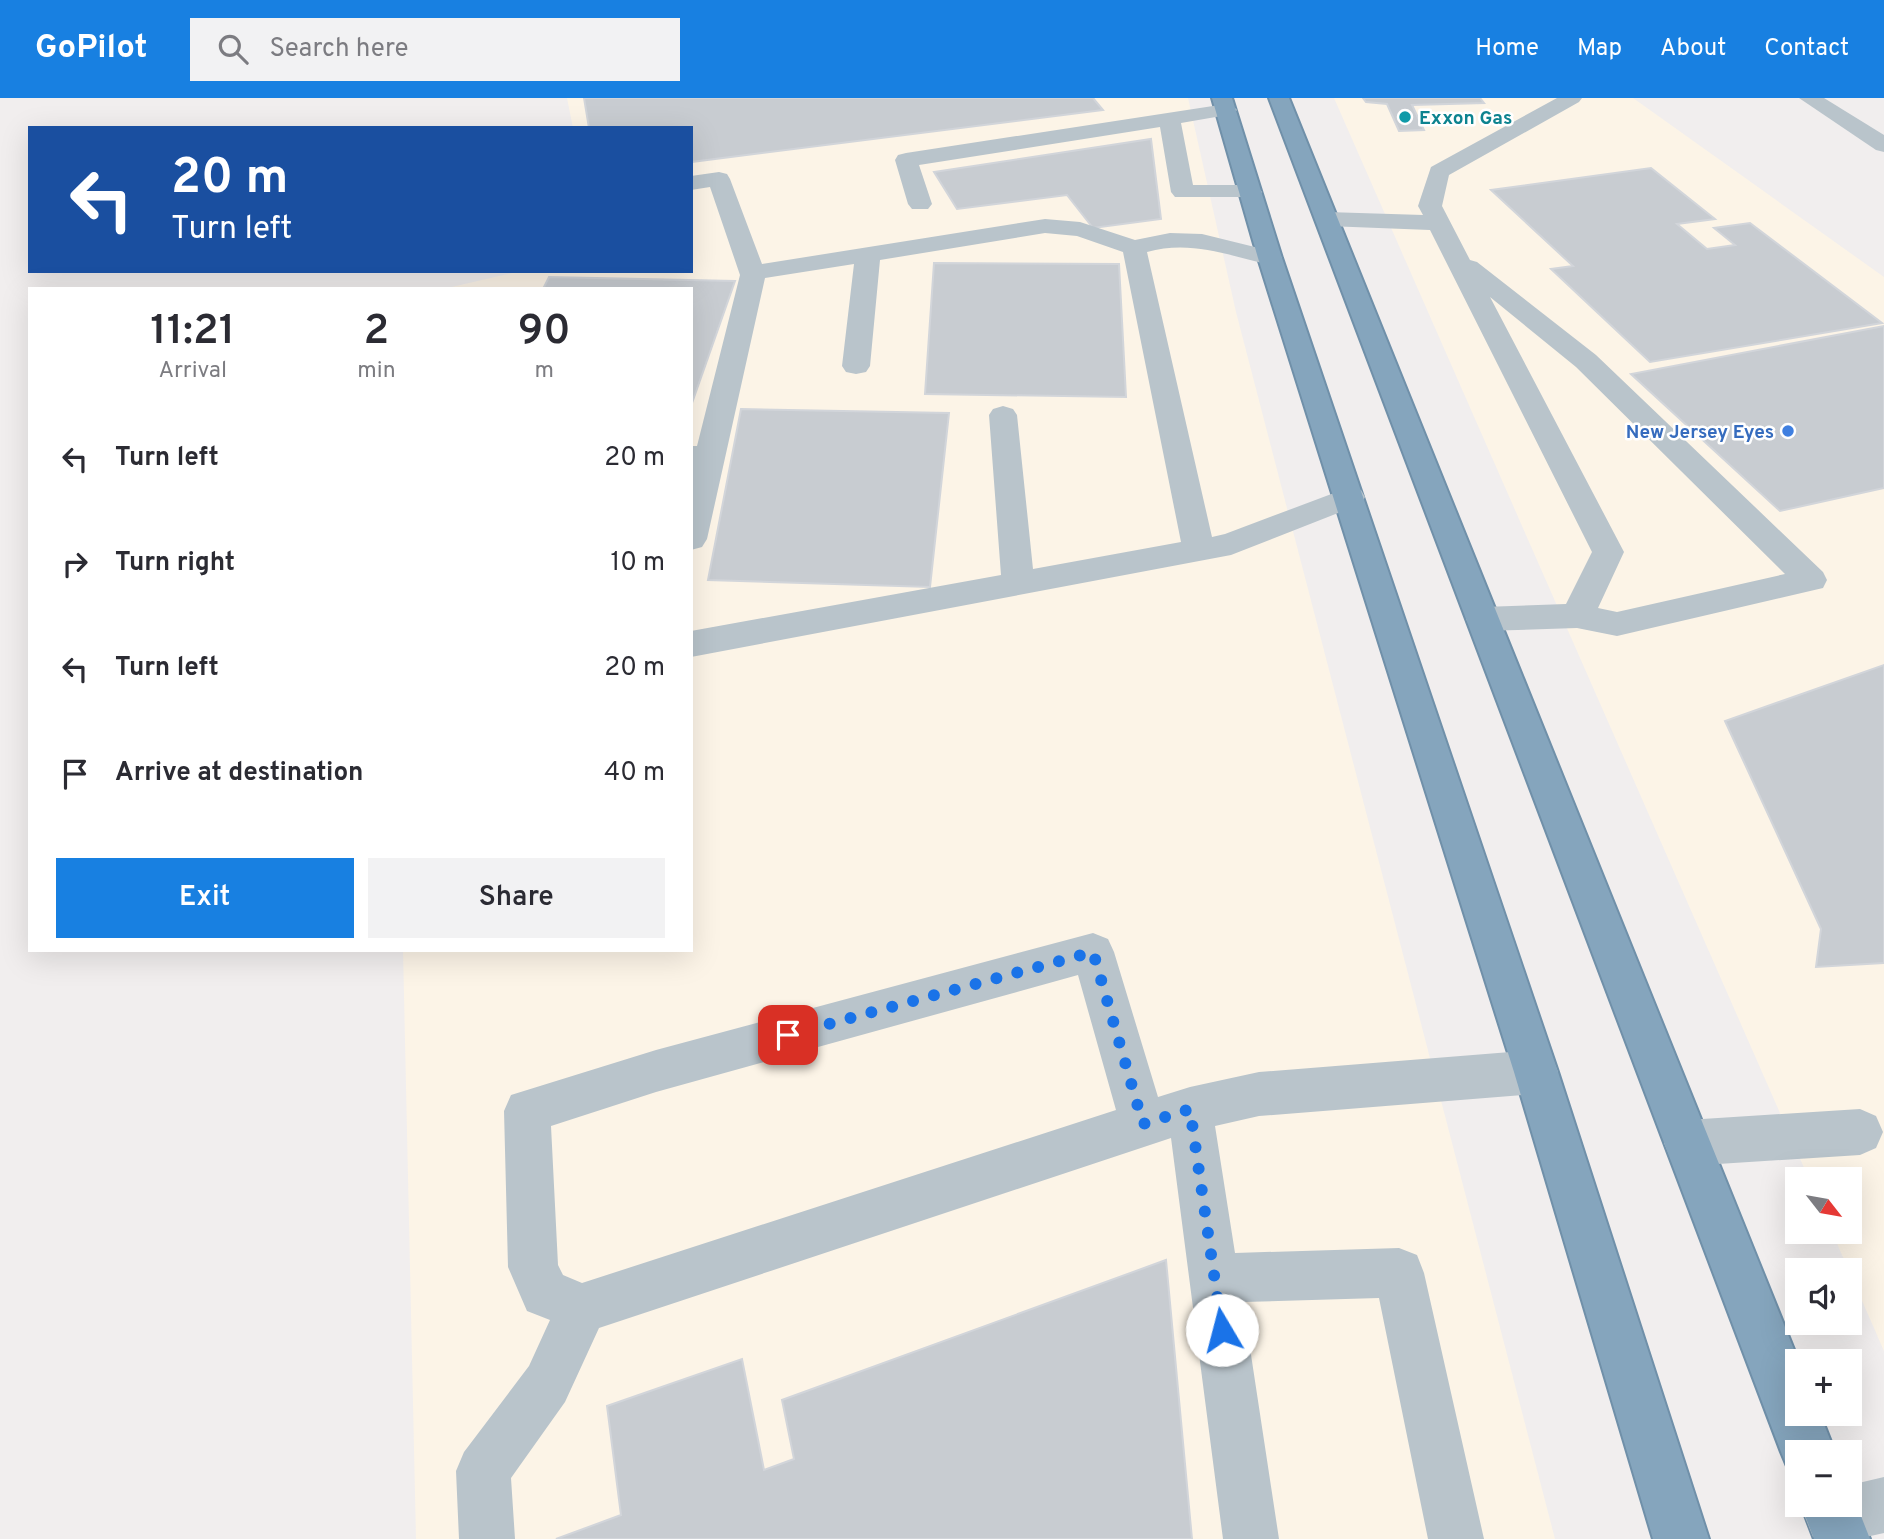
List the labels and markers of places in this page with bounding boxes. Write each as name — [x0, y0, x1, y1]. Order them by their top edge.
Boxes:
place label: Exxon Gas — [1419, 107, 1512, 131]
marker: Exxon Gas — [1397, 109, 1413, 125]
place label: New Jersey Eyes — [1626, 421, 1774, 445]
marker: New Jersey Eyes — [1780, 423, 1796, 439]
pin — [758, 1005, 818, 1065]

